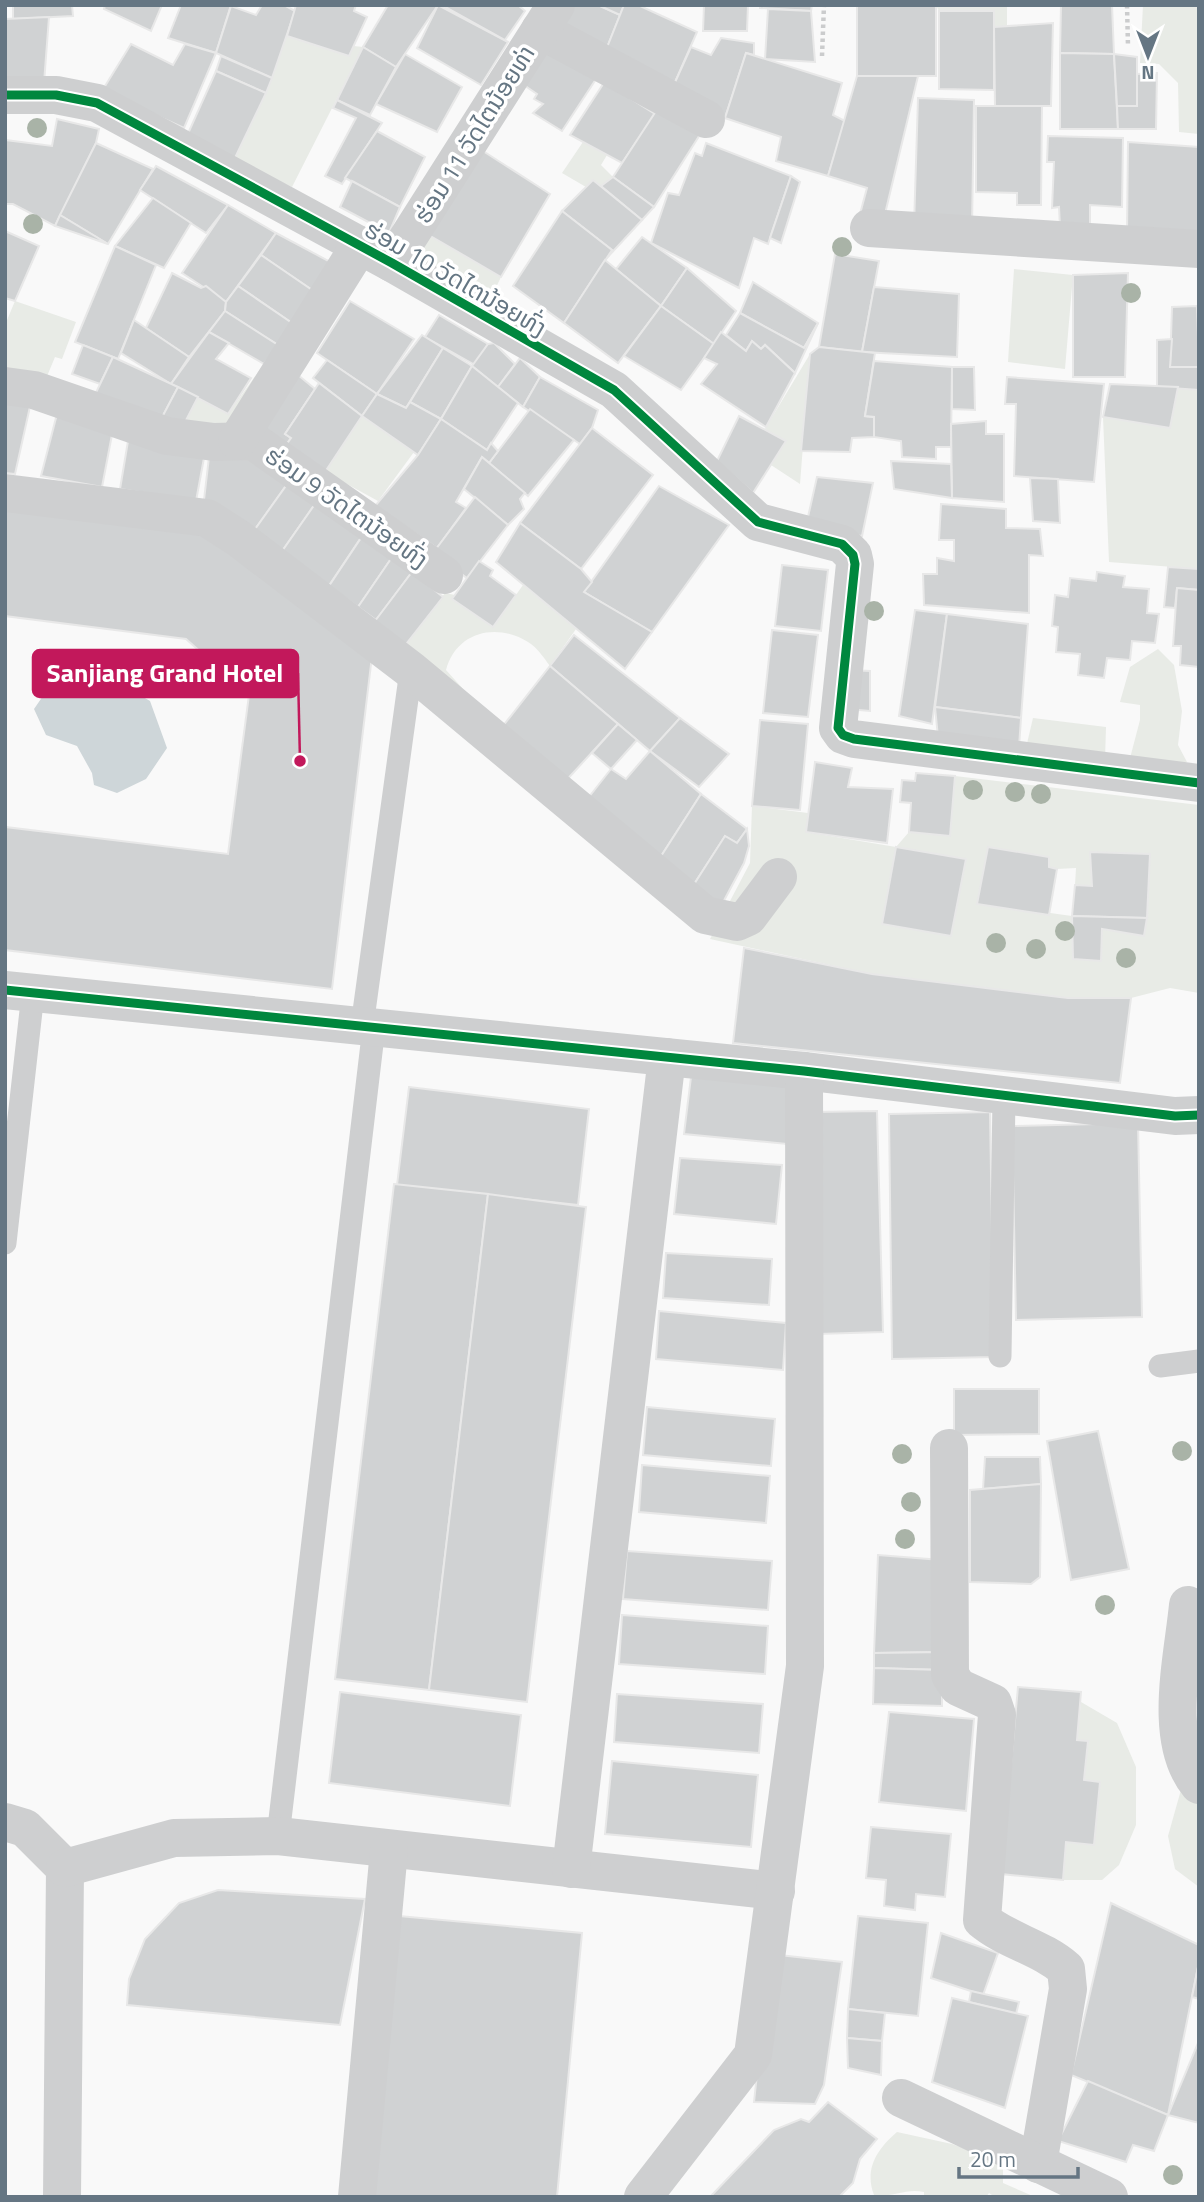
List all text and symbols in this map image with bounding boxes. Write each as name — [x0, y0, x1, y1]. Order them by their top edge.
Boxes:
north arrow — [1113, 21, 1183, 91]
street label: ຮ່ອມ 11 ວັດໄຕນ້ອຍທ່າ — [405, 38, 543, 230]
text: N — [1141, 59, 1155, 88]
street label: ຮ່ອມ 10 ວັດໄຕນ້ອຍທົ່ງ — [358, 211, 554, 345]
street label: ຮ່ອມ 9 ວັດໄຕນ້ອຍທົ່ງ — [258, 437, 436, 577]
callout: Sanjiang Grand Hotel — [33, 650, 298, 697]
text: Sanjiang Grand Hotel — [47, 653, 283, 692]
scale bar — [959, 2136, 1078, 2180]
text: 20 m — [970, 2143, 1016, 2175]

